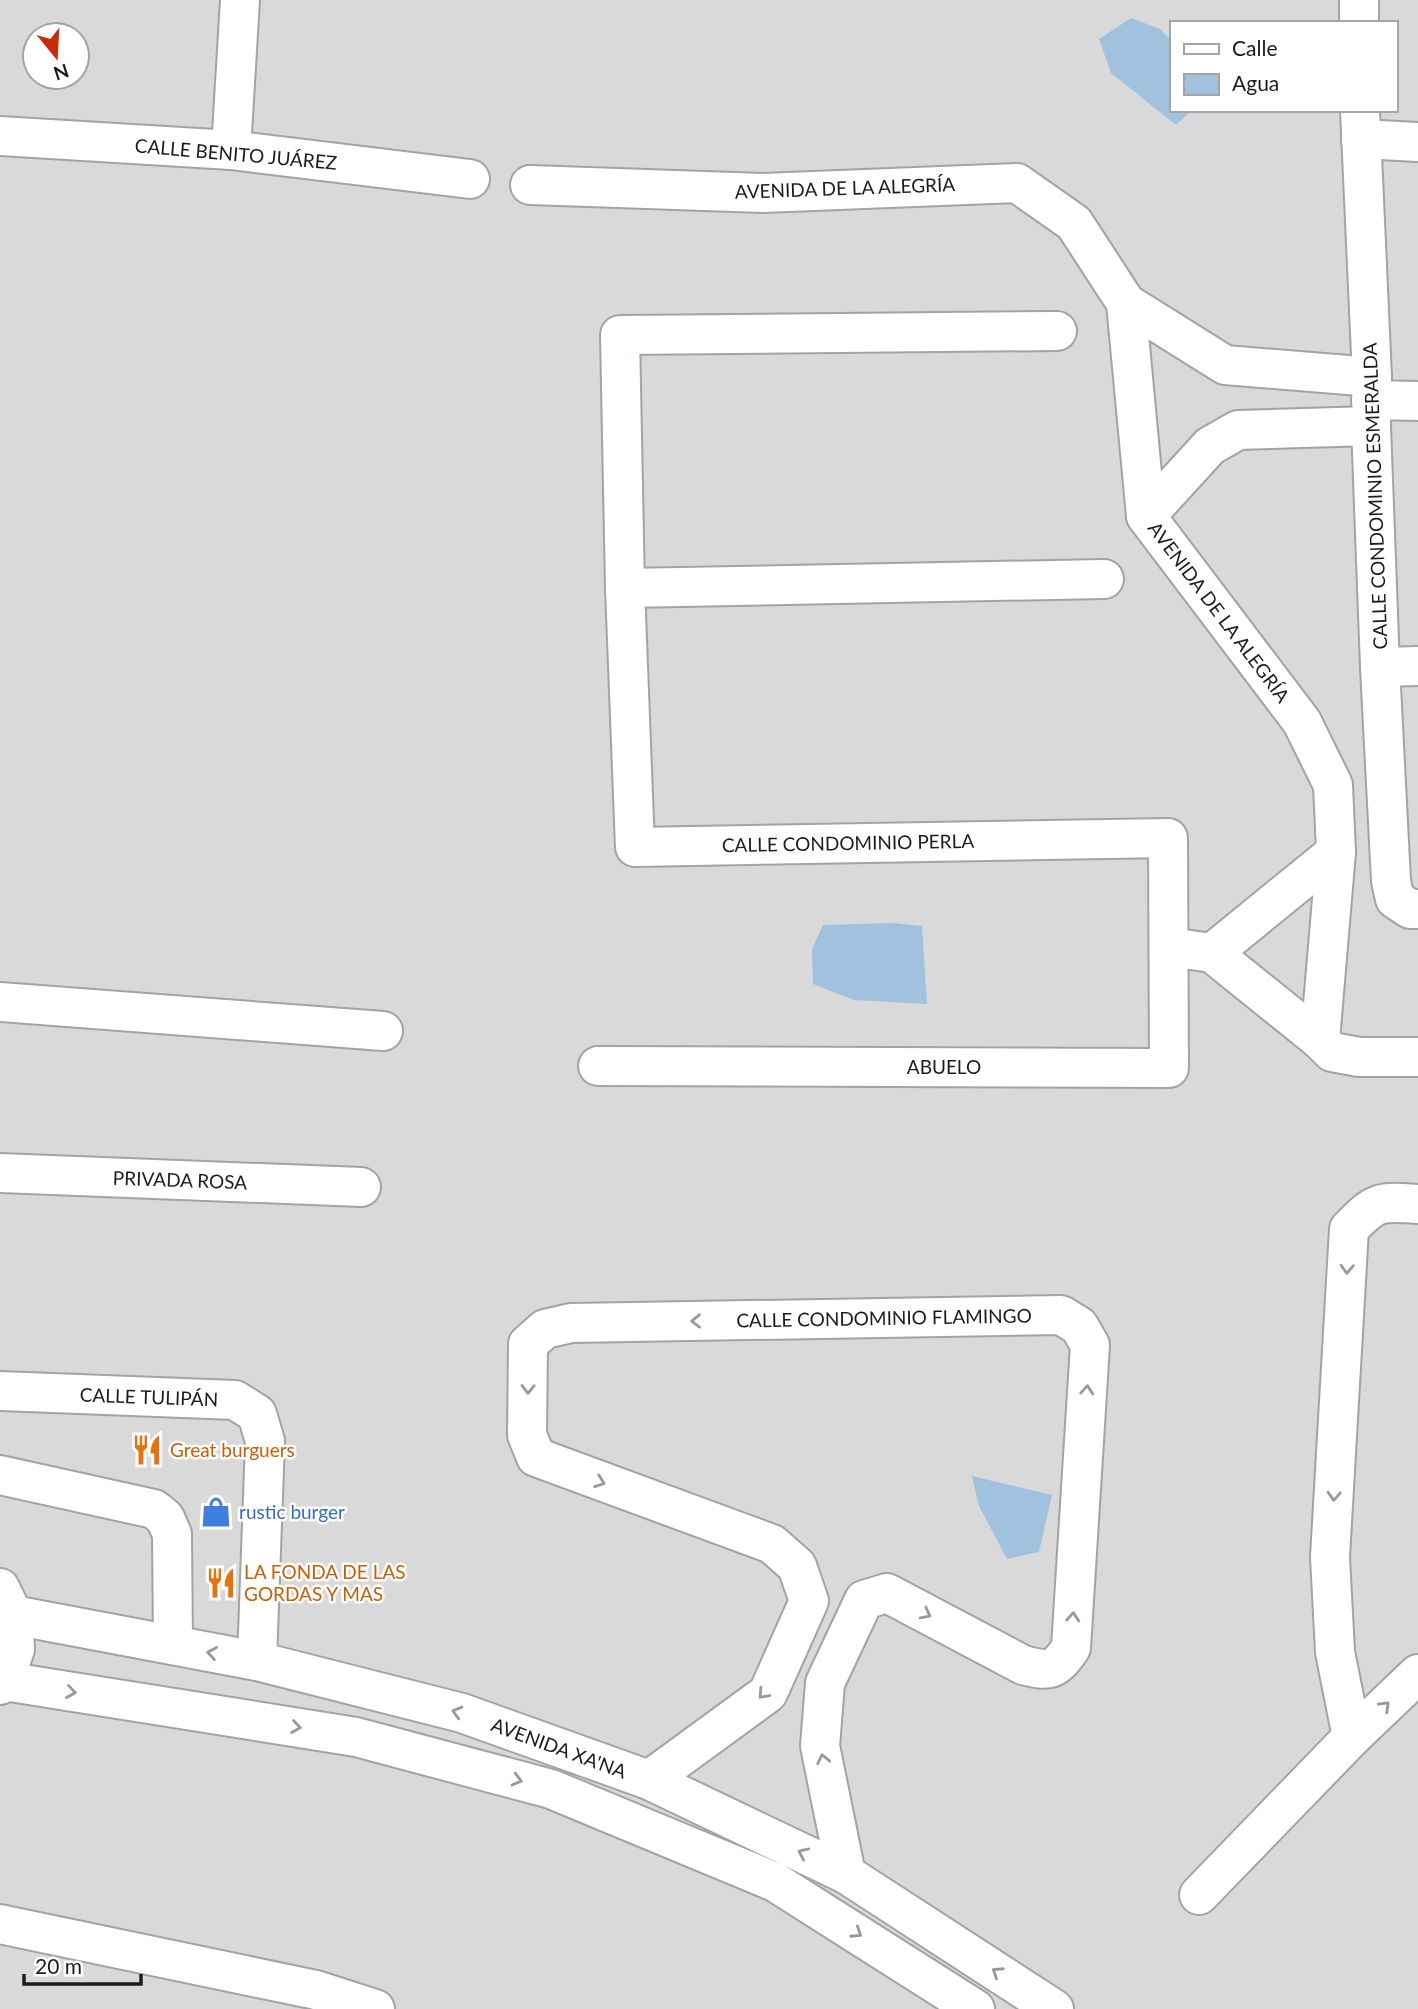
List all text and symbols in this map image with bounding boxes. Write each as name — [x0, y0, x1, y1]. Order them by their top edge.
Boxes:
north arrow — [21, 21, 91, 91]
legend — [1170, 21, 1397, 112]
text: Calle — [1232, 35, 1277, 60]
text: N — [51, 59, 72, 86]
text: Agua — [1232, 70, 1279, 95]
street label: CALLE BENITO JUÁREZ — [134, 133, 338, 174]
street label: AVENIDA DE LA ALEGRÍA — [734, 172, 956, 203]
street label: CALLE CONDOMINIO ESMERALDA — [1358, 342, 1391, 650]
street label: AVENIDA DE LA ALEGRÍA — [1144, 517, 1295, 707]
street label: CALLE CONDOMINIO PERLA — [722, 829, 975, 856]
street label: ABUELO — [907, 1055, 981, 1078]
street label: PRIVADA ROSA — [112, 1166, 248, 1193]
one-way arrow — [1339, 1264, 1354, 1275]
street label: CALLE CONDOMINIO FLAMINGO — [736, 1303, 1032, 1332]
one-way arrow — [690, 1313, 700, 1329]
street label: CALLE TULIPÁN — [79, 1383, 219, 1410]
one-way arrow — [1080, 1384, 1095, 1395]
one-way arrow — [520, 1385, 536, 1395]
restaurant icon: Great burguers — [130, 1433, 164, 1467]
place label: Great burguers — [170, 1438, 295, 1461]
one-way arrow — [593, 1473, 605, 1487]
one-way arrow — [1326, 1491, 1341, 1502]
shop icon: rustic burger — [199, 1495, 233, 1529]
place label: rustic burger — [239, 1500, 345, 1523]
place label: LA FONDA DE LAS GORDAS Y MAS — [244, 1560, 406, 1605]
restaurant icon: LA FONDA DE LAS GORDAS Y MAS — [204, 1566, 238, 1600]
one-way arrow — [919, 1605, 931, 1619]
one-way arrow — [1066, 1611, 1081, 1622]
one-way arrow — [206, 1646, 218, 1661]
one-way arrow — [65, 1684, 77, 1699]
one-way arrow — [759, 1686, 771, 1699]
one-way arrow — [1377, 1701, 1390, 1714]
one-way arrow — [451, 1706, 463, 1721]
street label: AVENIDA XA'NA — [489, 1712, 630, 1783]
one-way arrow — [290, 1719, 302, 1734]
one-way arrow — [816, 1753, 831, 1765]
one-way arrow — [511, 1771, 523, 1786]
one-way arrow — [798, 1847, 811, 1861]
one-way arrow — [849, 1925, 862, 1938]
scale bar — [24, 1942, 142, 1986]
text: 20 m — [35, 1953, 82, 1978]
one-way arrow — [992, 1968, 1005, 1980]

